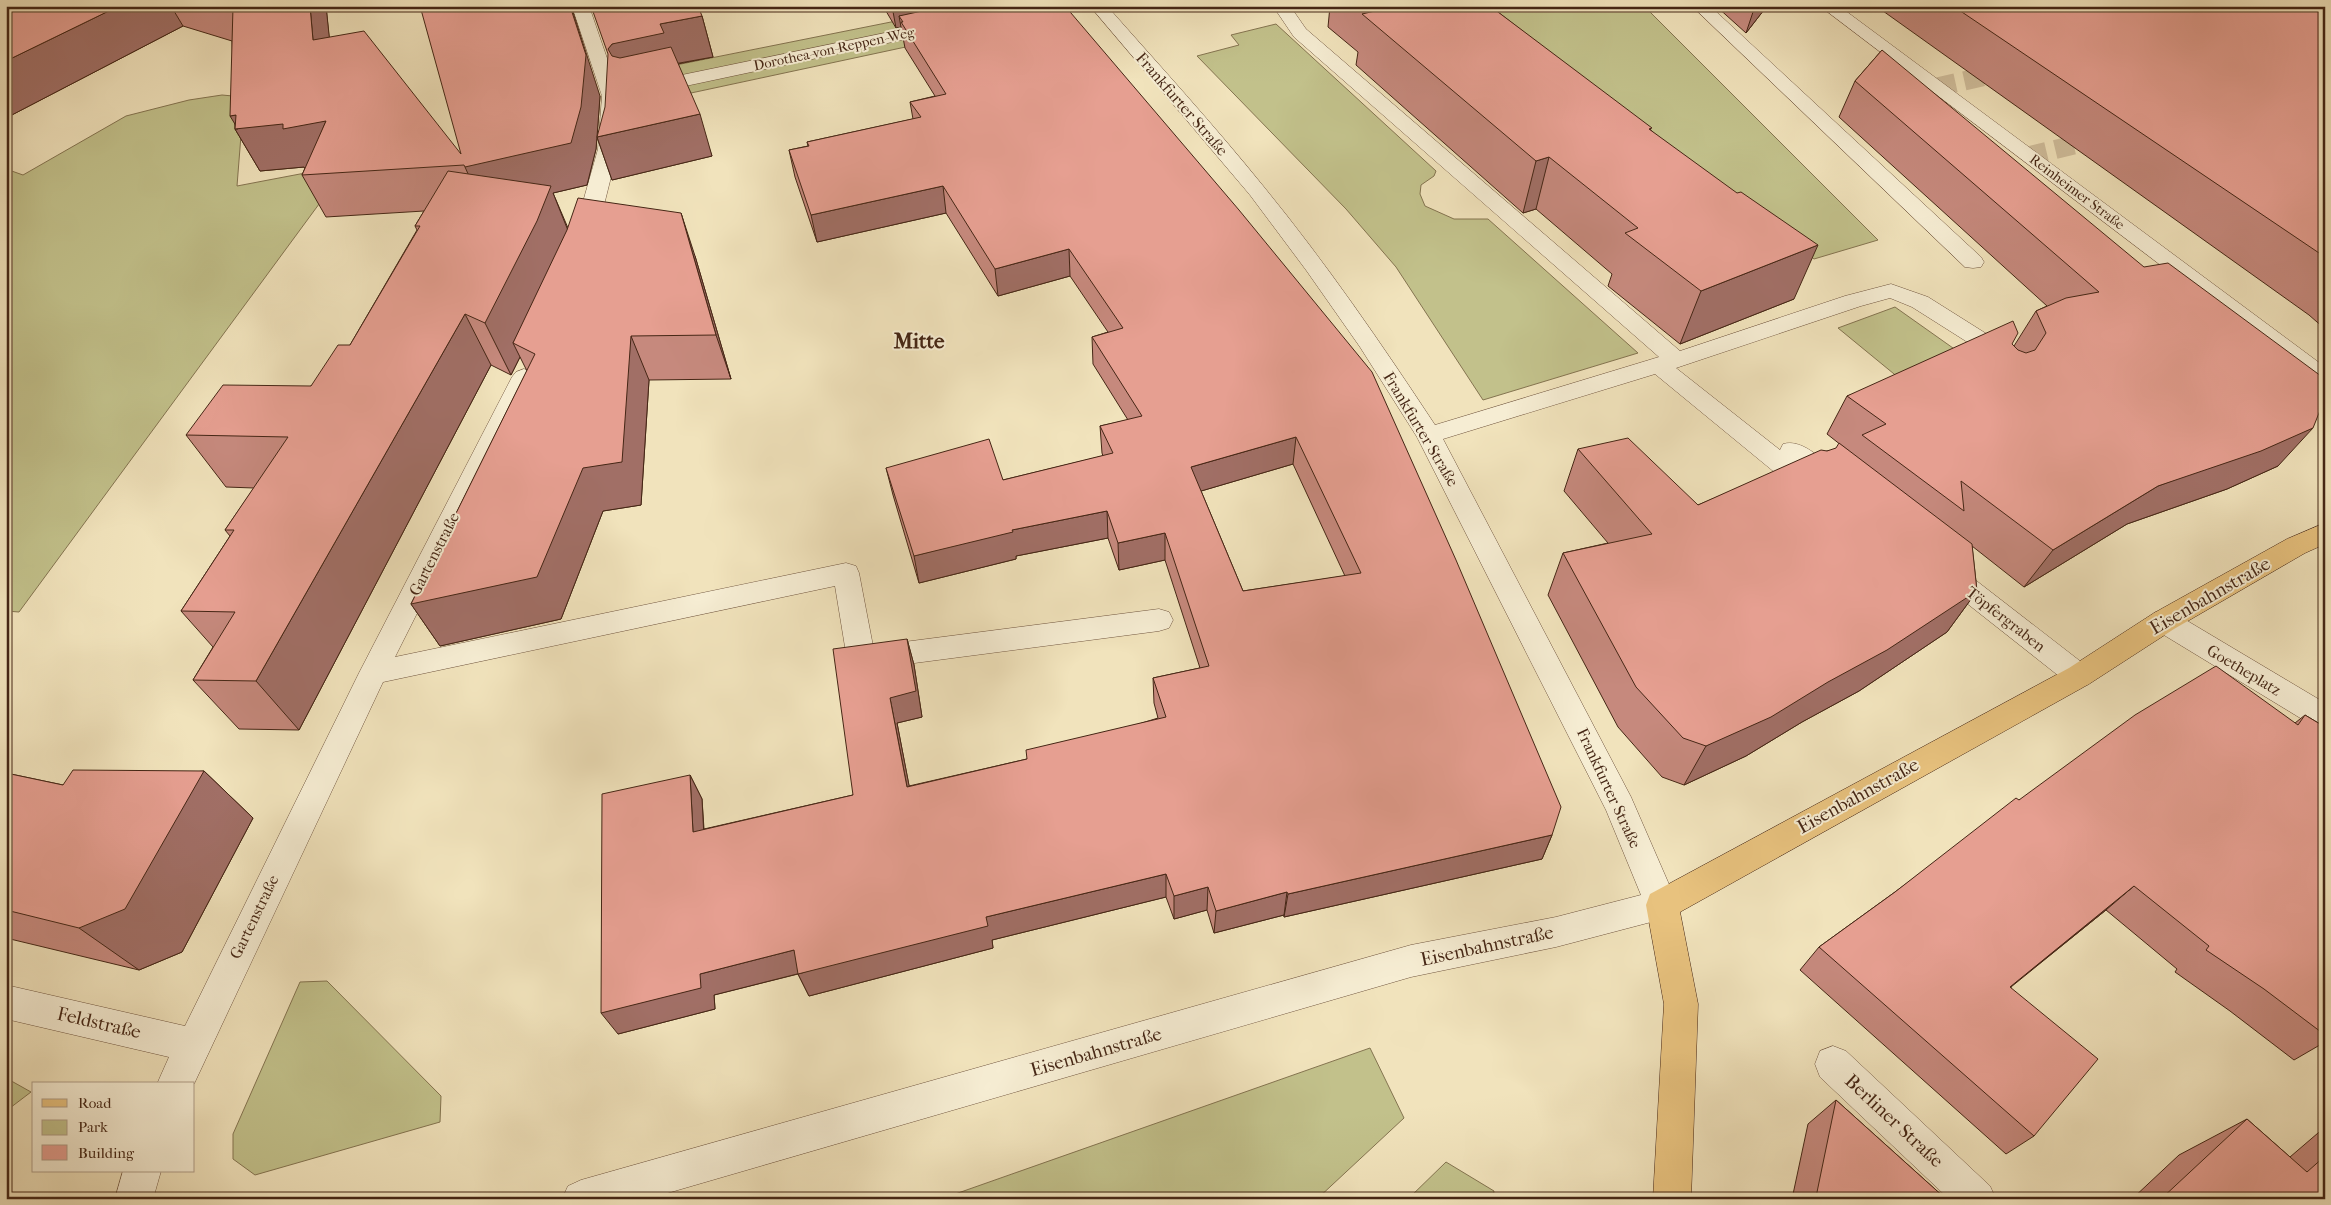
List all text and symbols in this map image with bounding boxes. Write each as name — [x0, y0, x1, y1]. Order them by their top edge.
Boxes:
street label: Dorothea-von-Reppen-Weg — [752, 24, 916, 74]
street label: Frankfurter Straße — [1132, 49, 1232, 160]
street label: Reinheimer Straße — [2026, 151, 2128, 233]
district label: Mitte — [893, 329, 945, 353]
street label: Frankfurter Straße — [1379, 368, 1463, 490]
street label: Gartenstraße — [405, 509, 463, 599]
street label: Eisenbahnstraße — [2146, 553, 2274, 639]
street label: Töpfergraben — [1963, 582, 2050, 656]
street label: Goetheplatz — [2204, 640, 2284, 700]
street label: Frankfurter Straße — [1573, 725, 1645, 851]
street label: Eisenbahnstraße — [1793, 754, 1923, 838]
street label: Gartenstraße — [226, 872, 283, 962]
street label: Eisenbahnstraße — [1418, 921, 1556, 971]
street label: Feldstraße — [55, 1003, 143, 1043]
street label: Eisenbahnstraße — [1028, 1023, 1164, 1081]
street label: Berliner Straße — [1840, 1070, 1948, 1172]
legend — [32, 1082, 195, 1172]
text: Road — [78, 1094, 112, 1112]
text: Park — [78, 1118, 108, 1136]
text: Building — [78, 1144, 135, 1162]

